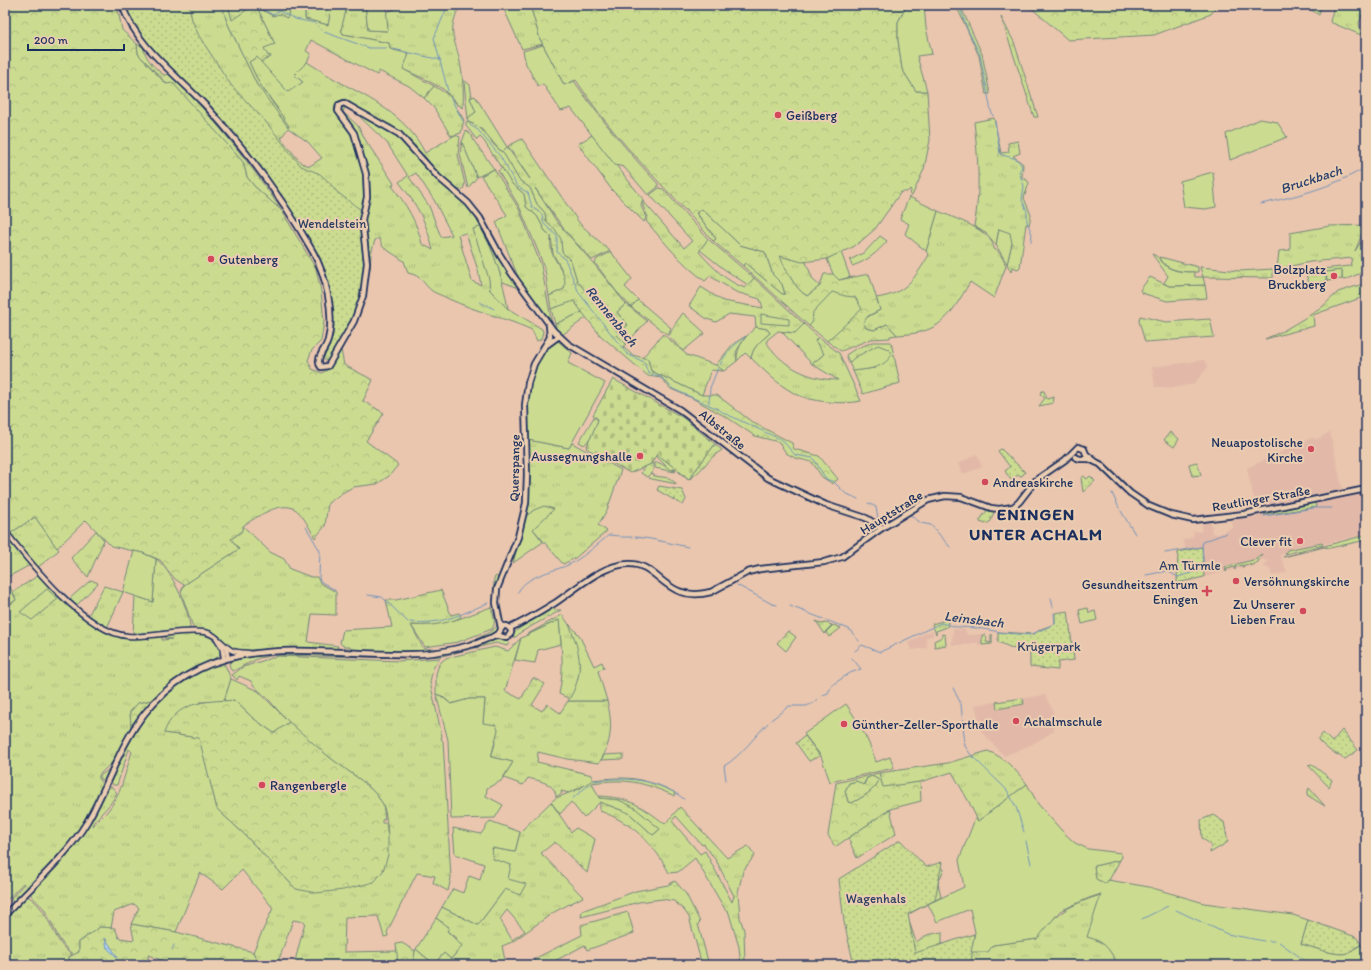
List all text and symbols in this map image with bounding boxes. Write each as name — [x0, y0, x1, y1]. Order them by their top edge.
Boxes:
scale bar — [28, 26, 124, 52]
text: 200 m — [34, 33, 68, 47]
place label: Geißberg — [786, 108, 837, 123]
marker: Geißberg — [773, 110, 783, 120]
water label: Bruckbach — [1278, 161, 1345, 197]
park label: Wendelstein — [298, 216, 367, 231]
place label: Gutenberg — [219, 252, 278, 267]
marker: Gutenberg — [206, 254, 216, 264]
place label: Bolzplatz Bruckberg — [1268, 262, 1326, 292]
marker: Bolzplatz Bruckberg — [1329, 271, 1339, 281]
water label: Rennenbach — [582, 282, 642, 351]
street label: Albstraße — [696, 406, 749, 453]
street label: Querspange — [506, 434, 523, 502]
place label: Neuapostolische Kirche — [1211, 435, 1303, 465]
marker: Neuapostolische Kirche — [1306, 444, 1316, 454]
place label: Aussegnungshalle — [531, 449, 632, 464]
marker: Aussegnungshalle — [635, 451, 645, 461]
place label: Andreaskirche — [993, 475, 1073, 490]
marker: Andreaskirche — [980, 477, 990, 487]
street label: Reutlinger Straße — [1211, 483, 1311, 514]
street label: Hauptstraße — [857, 487, 925, 538]
district label: ENINGEN UNTER ACHALM — [969, 504, 1103, 544]
place label: Clever fit — [1240, 534, 1292, 549]
marker: Clever fit — [1295, 536, 1305, 546]
park label: Am Türmle — [1159, 558, 1221, 573]
place label: Versöhnungskirche — [1244, 574, 1350, 589]
marker: Versöhnungskirche — [1231, 576, 1241, 586]
place label: Gesundheitszentrum Eningen — [1082, 577, 1199, 607]
marker: Gesundheitszentrum Eningen — [1201, 585, 1213, 597]
place label: Zu Unserer Lieben Frau — [1230, 597, 1296, 627]
marker: Zu Unserer Lieben Frau — [1298, 606, 1308, 616]
water label: Leinsbach — [943, 607, 1005, 632]
park label: Krügerpark — [1017, 639, 1081, 654]
place label: Achalmschule — [1024, 714, 1102, 729]
marker: Achalmschule — [1011, 716, 1021, 726]
place label: Günther-Zeller-Sporthalle — [852, 717, 999, 732]
marker: Günther-Zeller-Sporthalle — [839, 719, 849, 729]
place label: Rangenbergle — [270, 778, 347, 793]
marker: Rangenbergle — [257, 780, 267, 790]
park label: Wagenhals — [846, 891, 906, 906]

